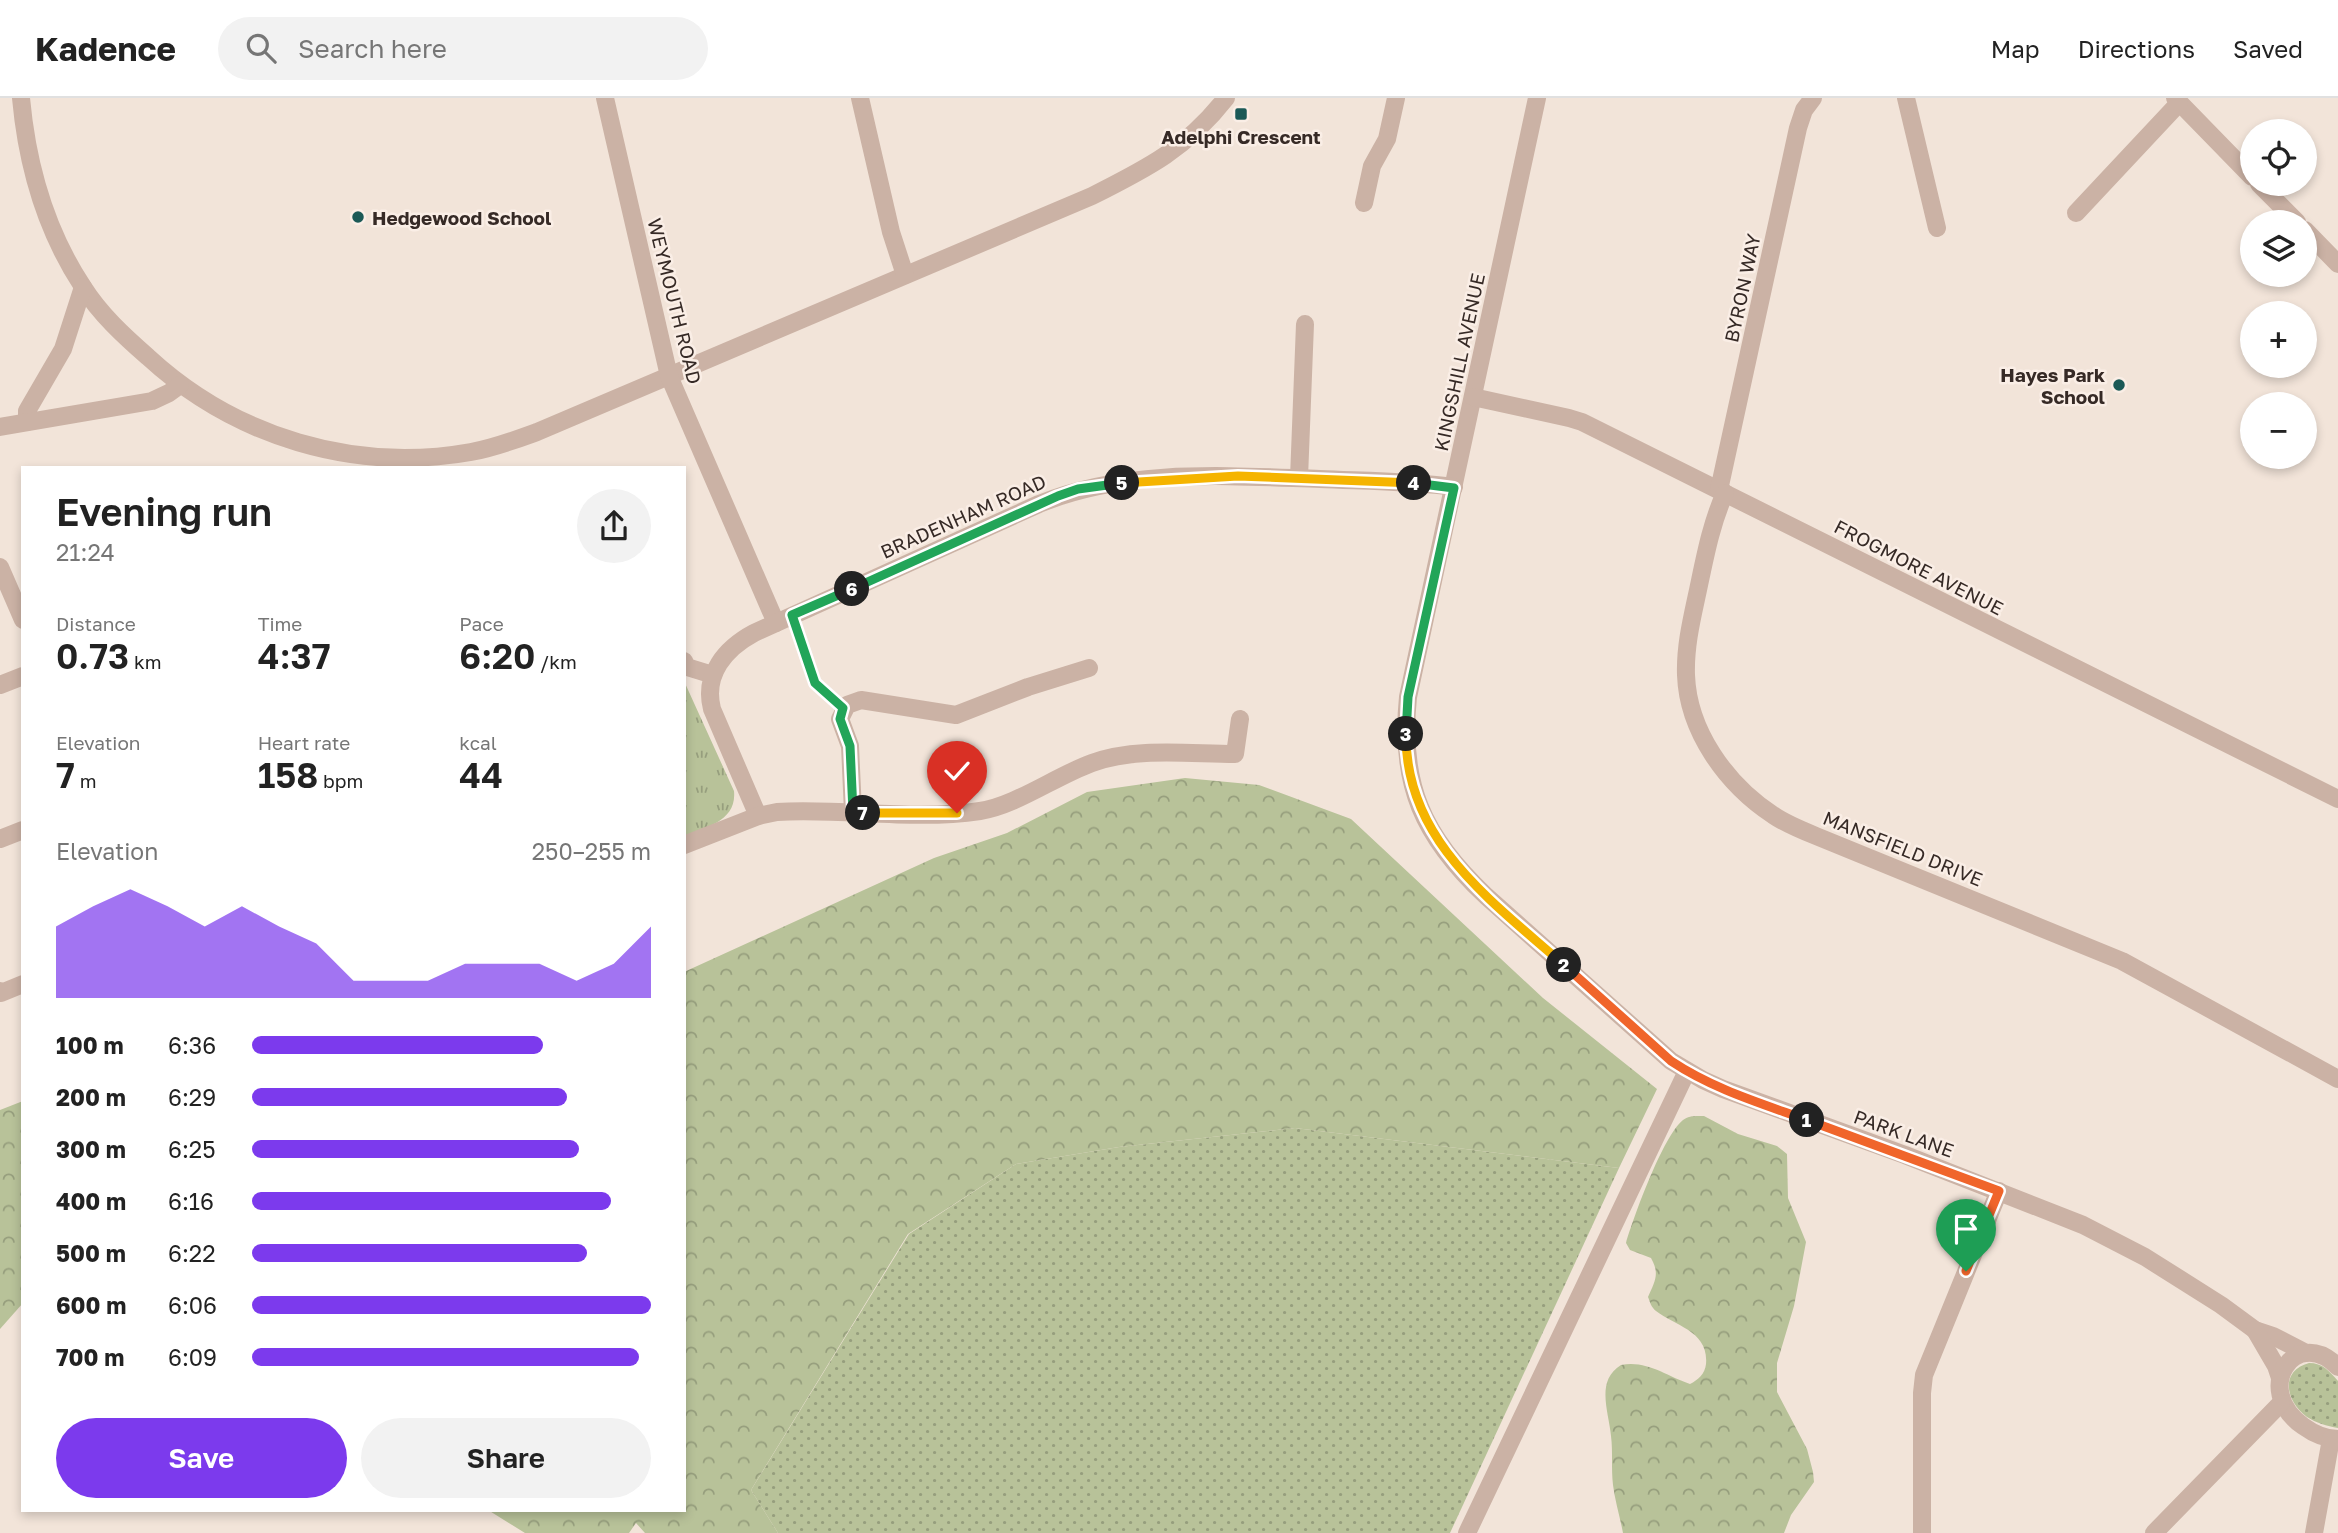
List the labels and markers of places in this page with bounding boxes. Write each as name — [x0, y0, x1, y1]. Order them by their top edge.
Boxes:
marker: Adelphi Crescent — [1233, 106, 1249, 122]
place label: Adelphi Crescent — [1161, 125, 1321, 148]
place label: Hedgewood School — [372, 206, 551, 229]
marker: Hedgewood School — [350, 209, 366, 225]
place label: Hayes Park School — [2000, 363, 2105, 408]
marker: Hayes Park School — [2111, 377, 2127, 393]
pin: 5 — [1104, 466, 1140, 500]
pin: 4 — [1396, 466, 1432, 500]
pin: 6 — [834, 572, 870, 606]
pin: 3 — [1388, 716, 1424, 752]
pin — [927, 741, 987, 813]
pin: 7 — [846, 796, 880, 830]
pin: 2 — [1546, 948, 1582, 982]
pin: 1 — [1790, 1102, 1825, 1138]
pin — [1936, 1199, 1996, 1271]

